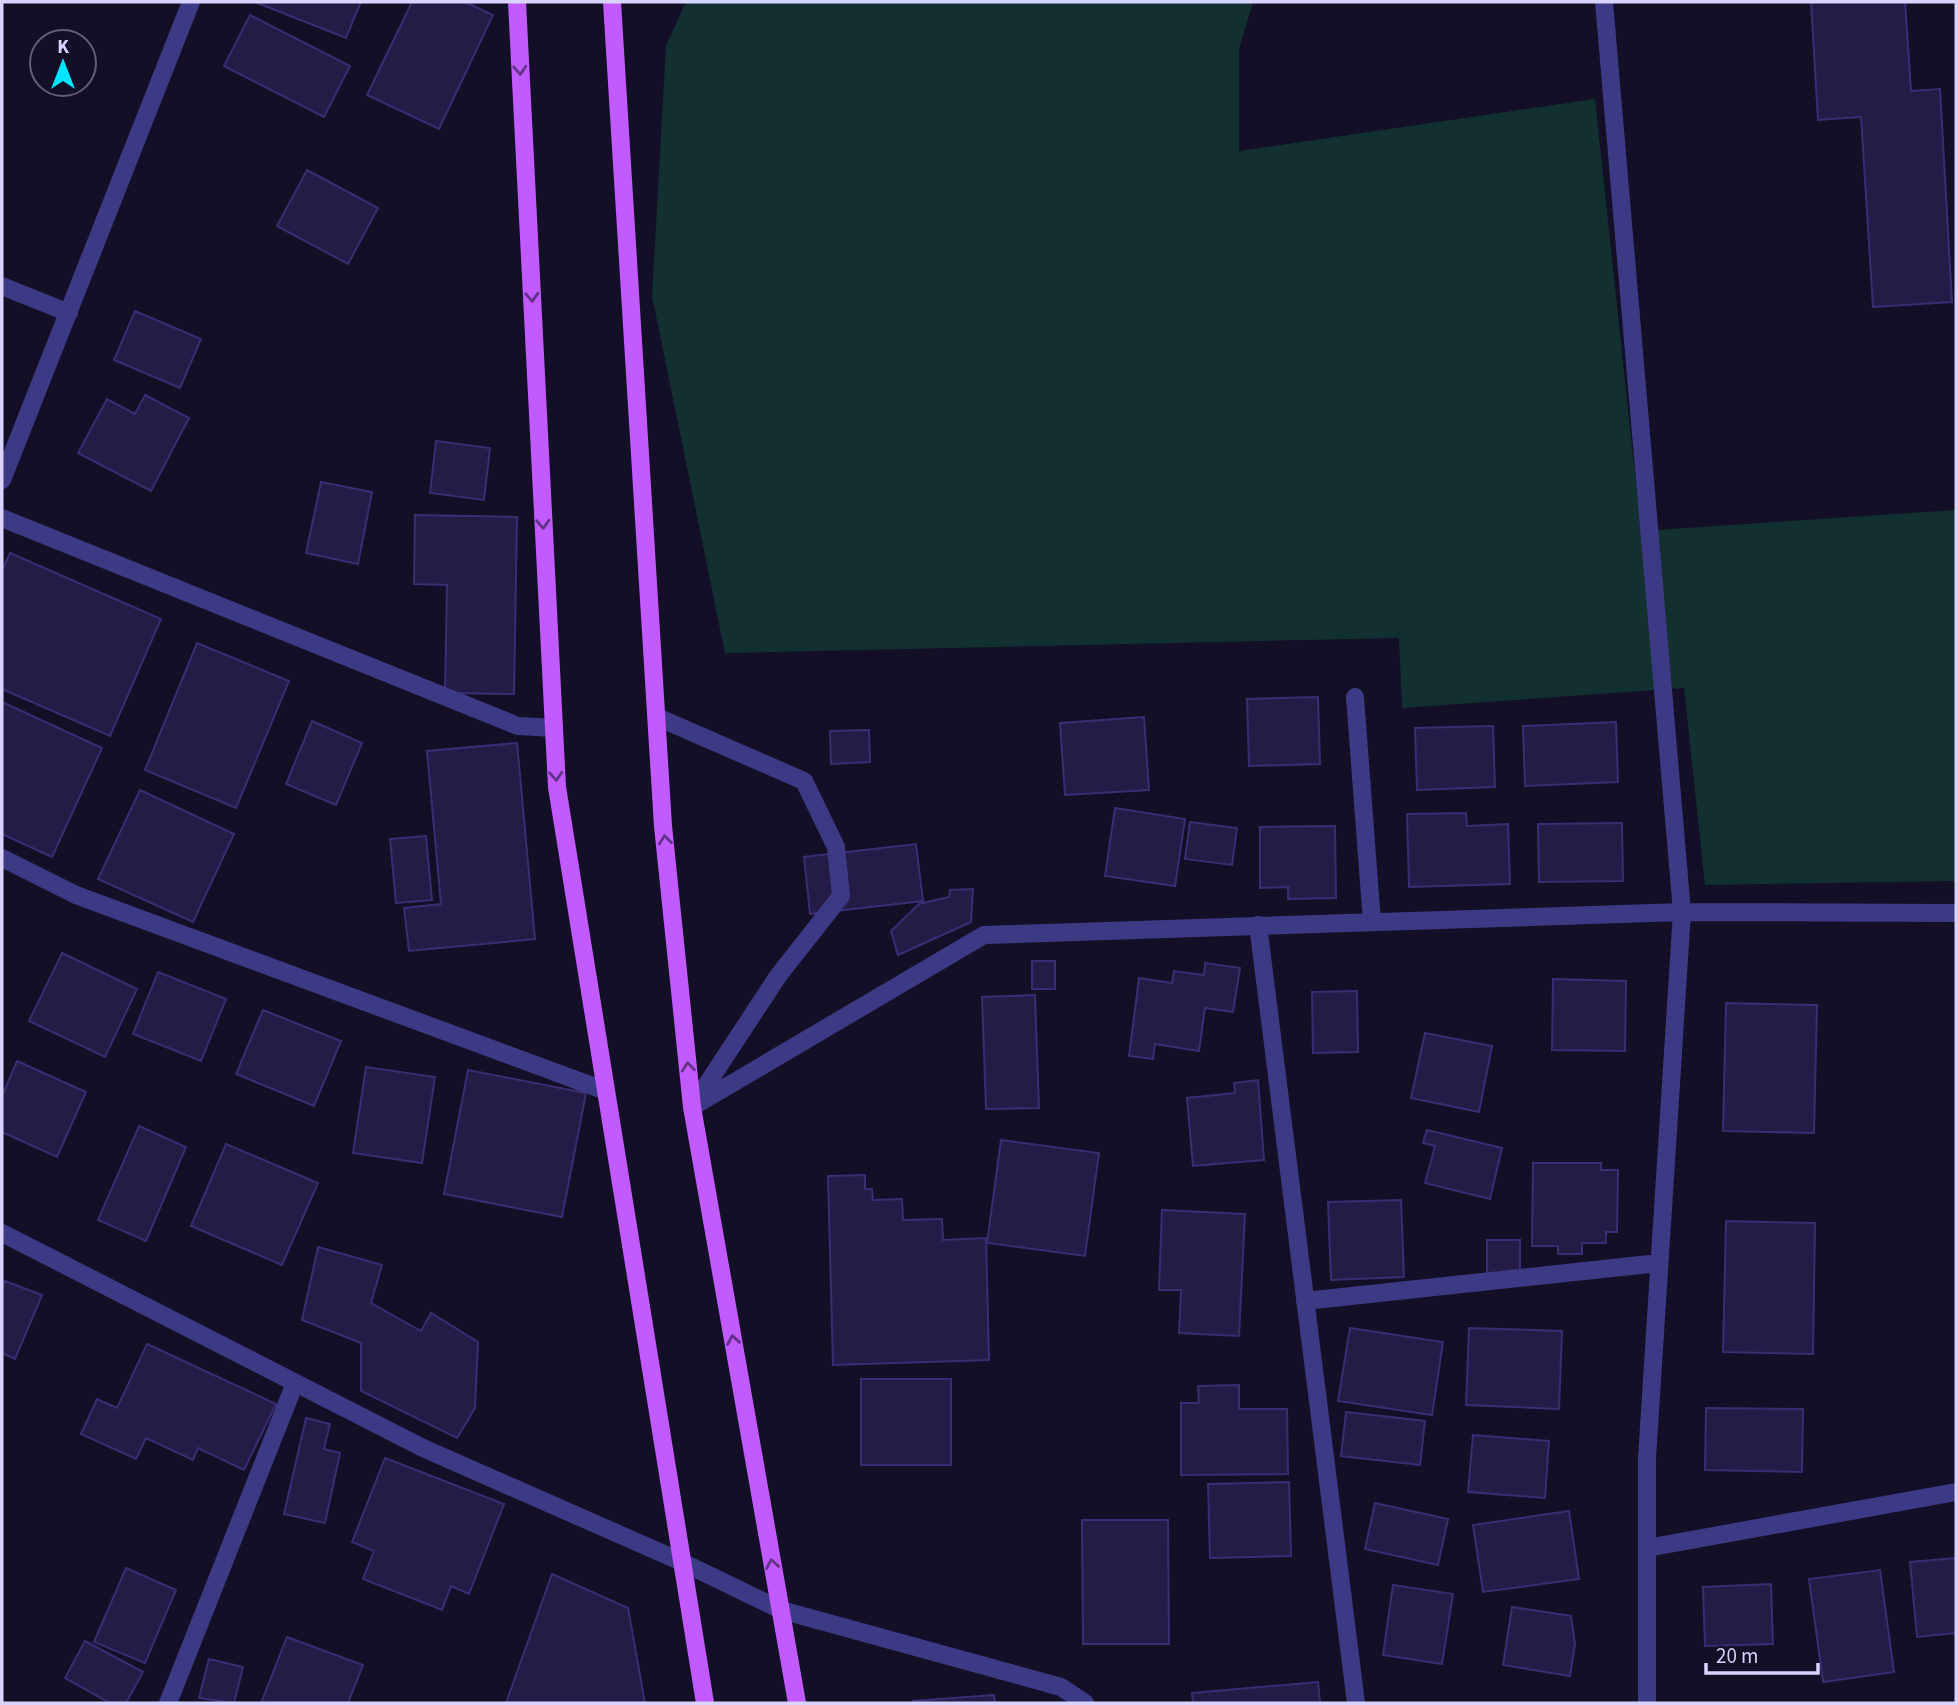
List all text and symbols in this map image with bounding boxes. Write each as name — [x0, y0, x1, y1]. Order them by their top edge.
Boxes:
north arrow — [28, 28, 98, 98]
text: K — [57, 34, 69, 61]
one-way arrow — [512, 65, 527, 76]
one-way arrow — [524, 292, 539, 303]
one-way arrow — [536, 519, 551, 530]
one-way arrow — [549, 771, 564, 782]
one-way arrow — [658, 835, 673, 846]
one-way arrow — [681, 1061, 696, 1073]
one-way arrow — [726, 1334, 741, 1345]
one-way arrow — [766, 1558, 781, 1570]
scale bar — [1706, 1632, 1818, 1676]
text: 20 m — [1716, 1641, 1758, 1671]

